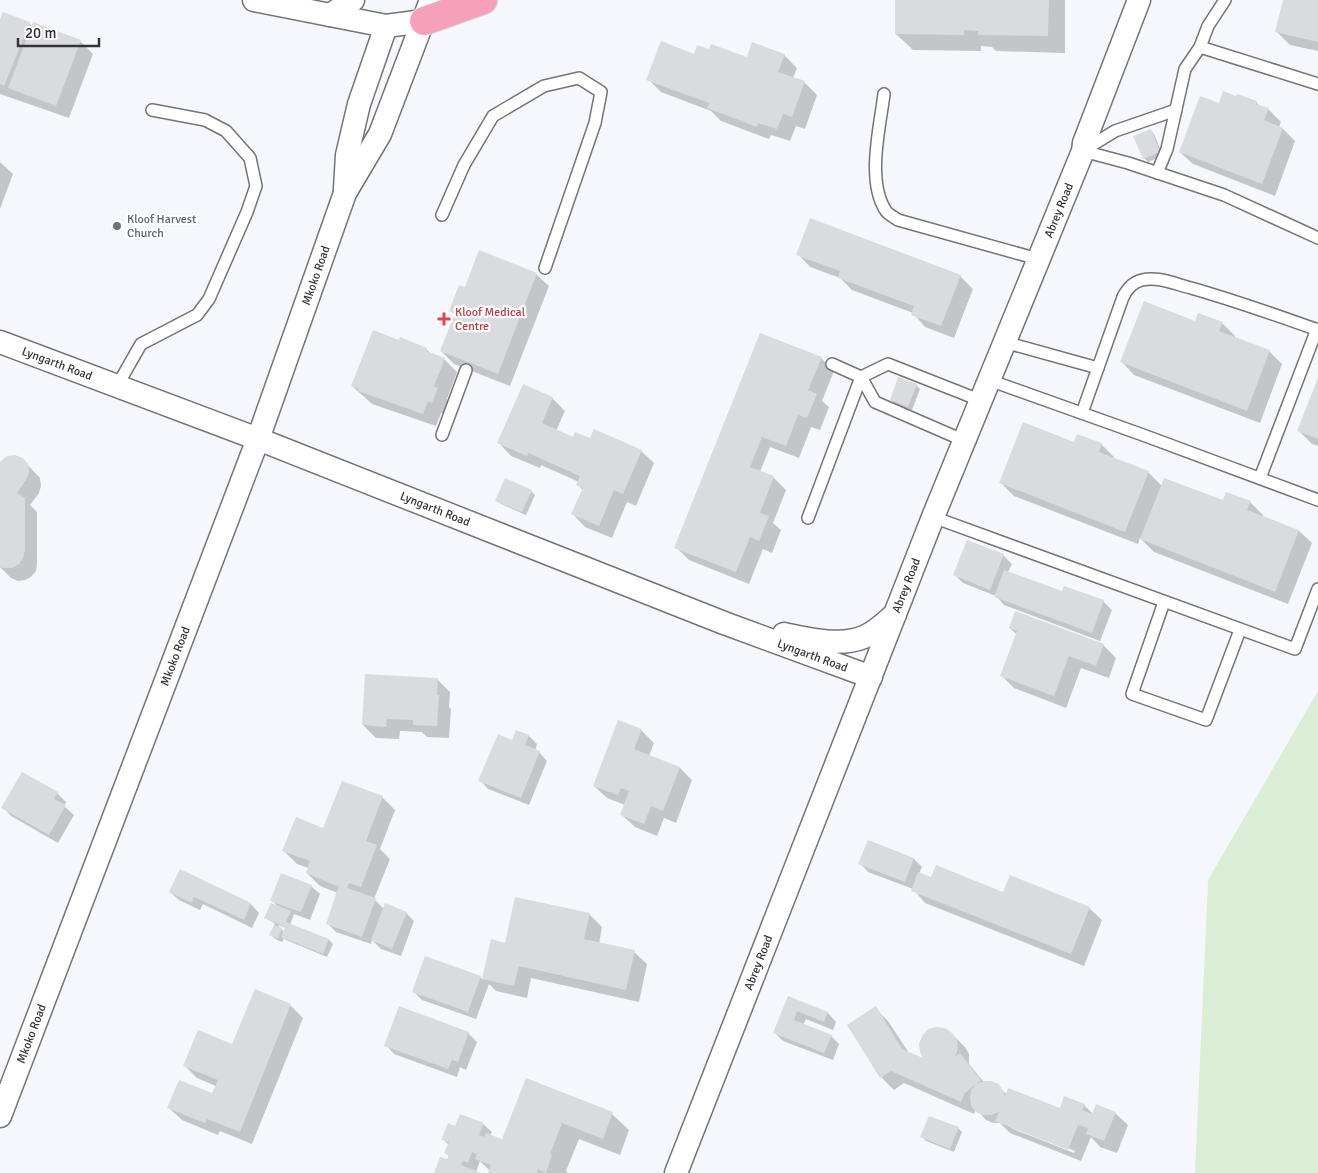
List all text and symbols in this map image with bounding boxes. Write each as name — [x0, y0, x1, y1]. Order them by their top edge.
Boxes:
scale bar — [18, 15, 99, 47]
text: 20 m — [25, 24, 56, 42]
street label: Abrey Road — [1041, 181, 1077, 240]
place label: Kloof Harvest Church — [127, 212, 196, 241]
marker: Kloof Harvest Church — [111, 220, 123, 232]
street label: Mkoko Road — [298, 244, 333, 307]
place label: Kloof Medical Centre — [455, 305, 526, 334]
marker: Kloof Medical Centre — [437, 312, 451, 326]
street label: Lyngarth Road — [20, 343, 94, 384]
street label: Lyngarth Road — [398, 488, 472, 529]
street label: Abrey Road — [889, 556, 924, 615]
street label: Mkoko Road — [157, 625, 193, 688]
street label: Lyngarth Road — [775, 636, 850, 675]
street label: Abrey Road — [741, 933, 776, 992]
street label: Mkoko Road — [13, 1002, 49, 1065]

